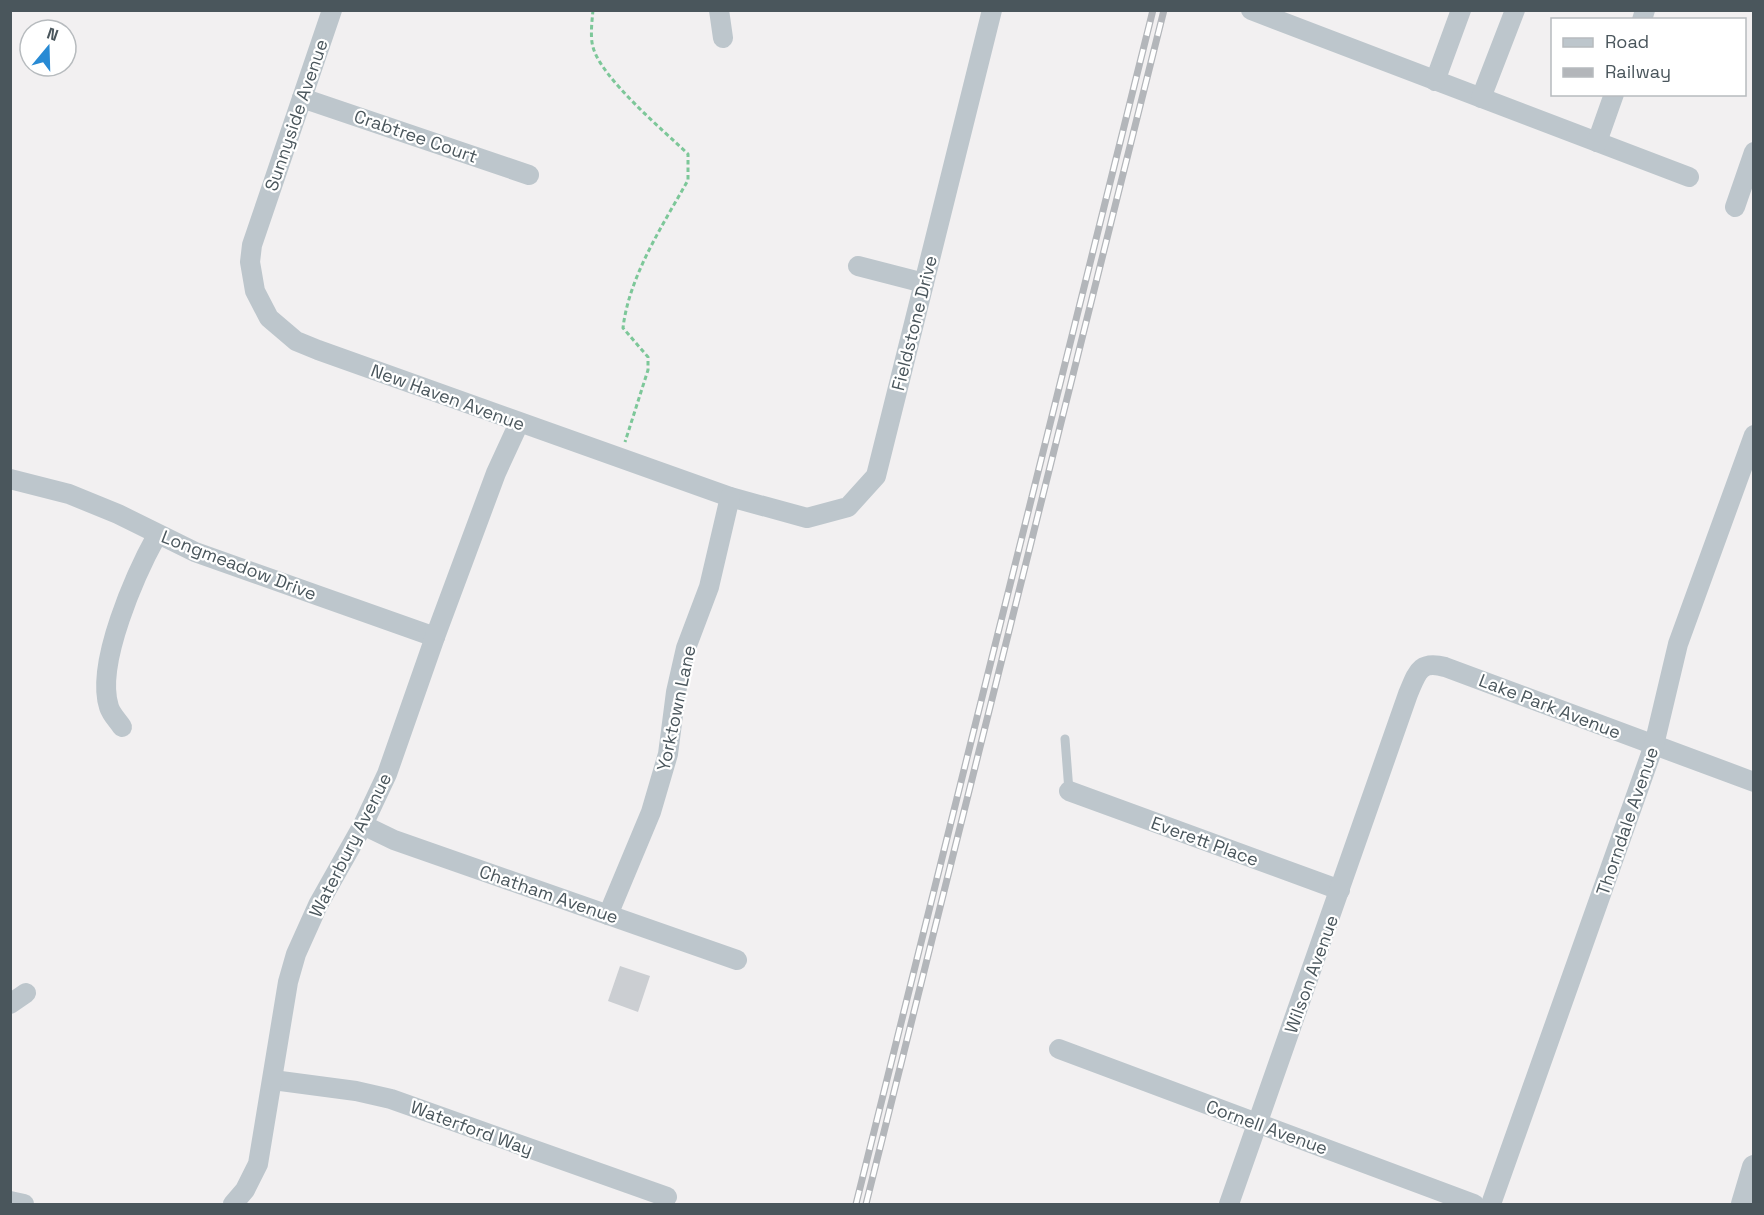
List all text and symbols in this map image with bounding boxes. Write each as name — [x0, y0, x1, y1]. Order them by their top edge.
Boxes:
north arrow — [18, 18, 78, 78]
legend — [1551, 18, 1746, 96]
text: N — [44, 23, 61, 46]
text: Road — [1605, 30, 1649, 53]
street label: Sunnyside Avenue — [259, 36, 333, 194]
text: Railway — [1605, 60, 1671, 83]
street label: Crabtree Court — [351, 104, 481, 168]
street label: Fieldstone Drive — [886, 253, 942, 393]
street label: New Haven Avenue — [368, 358, 528, 436]
street label: Longmeadow Drive — [158, 525, 320, 605]
street label: Yorktown Lane — [651, 643, 701, 773]
street label: Lake Park Avenue — [1476, 668, 1624, 744]
street label: Thorndale Avenue — [1591, 744, 1663, 898]
street label: Waterbury Avenue — [304, 769, 396, 921]
street label: Everett Place — [1148, 811, 1262, 871]
street label: Chatham Avenue — [476, 859, 622, 929]
street label: Wilson Avenue — [1279, 912, 1343, 1036]
street label: Cornell Avenue — [1203, 1094, 1331, 1160]
street label: Waterford Way — [408, 1095, 536, 1161]

